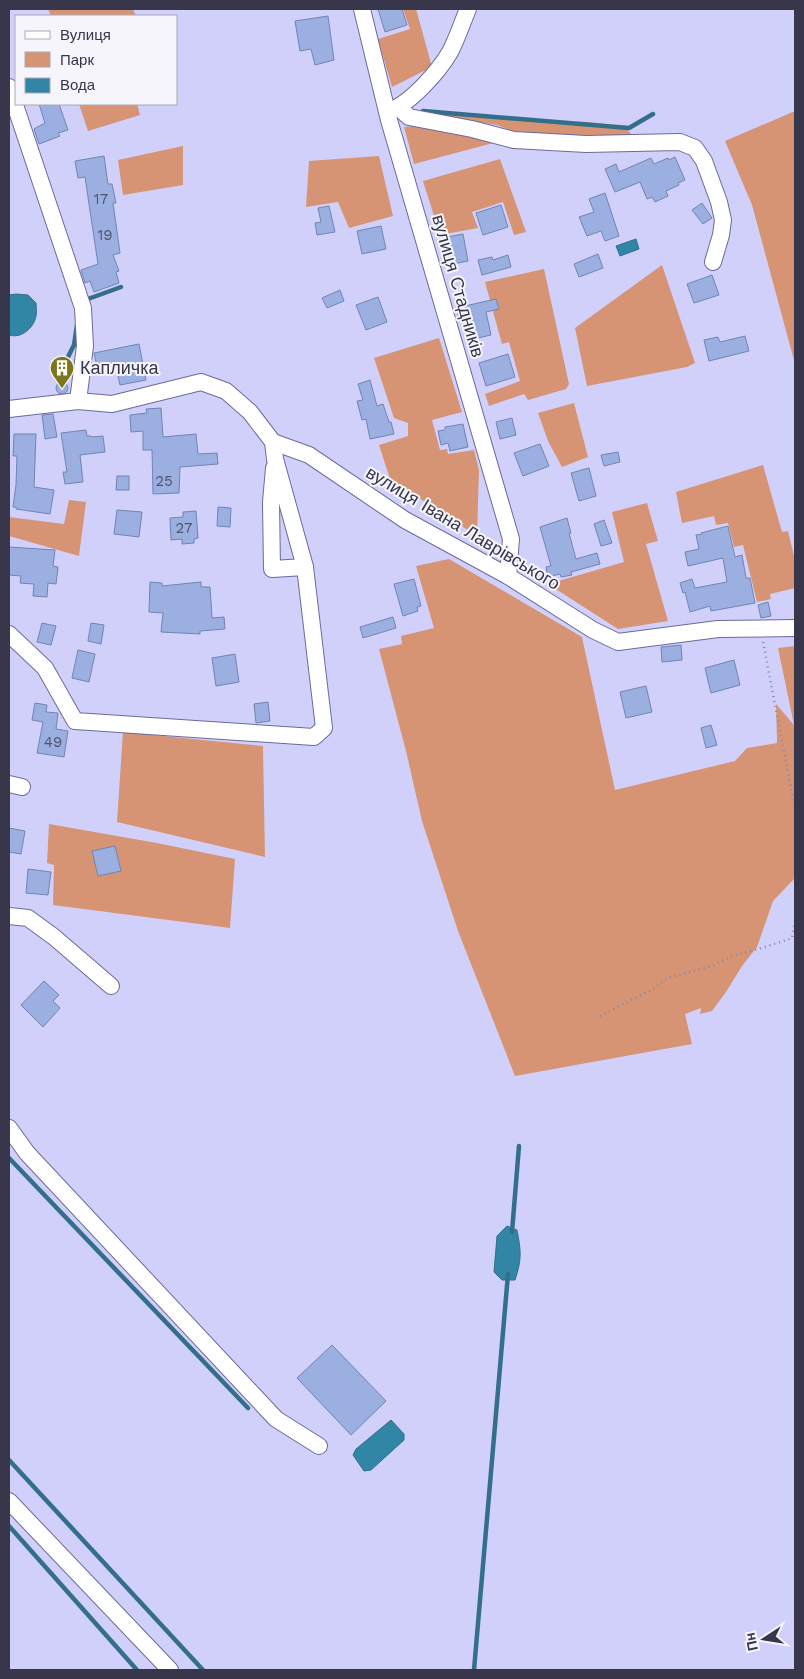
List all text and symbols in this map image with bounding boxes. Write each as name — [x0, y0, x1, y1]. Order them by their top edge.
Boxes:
legend — [15, 15, 178, 105]
text: Вулиця — [60, 26, 111, 44]
text: Парк — [60, 51, 94, 69]
text: Вода — [60, 76, 96, 94]
house number: 17 — [94, 190, 108, 208]
street label: вулиця Стадників — [428, 212, 489, 360]
house number: 19 — [97, 226, 113, 244]
building icon: Капличка — [49, 355, 75, 389]
place label: Капличка — [80, 357, 159, 378]
street label: вулиця Івана Лаврівського — [363, 461, 564, 594]
house number: 25 — [155, 472, 173, 490]
house number: 27 — [176, 519, 192, 537]
house number: 49 — [44, 733, 62, 751]
north arrow — [739, 1614, 789, 1664]
text: Пн — [742, 1631, 761, 1652]

